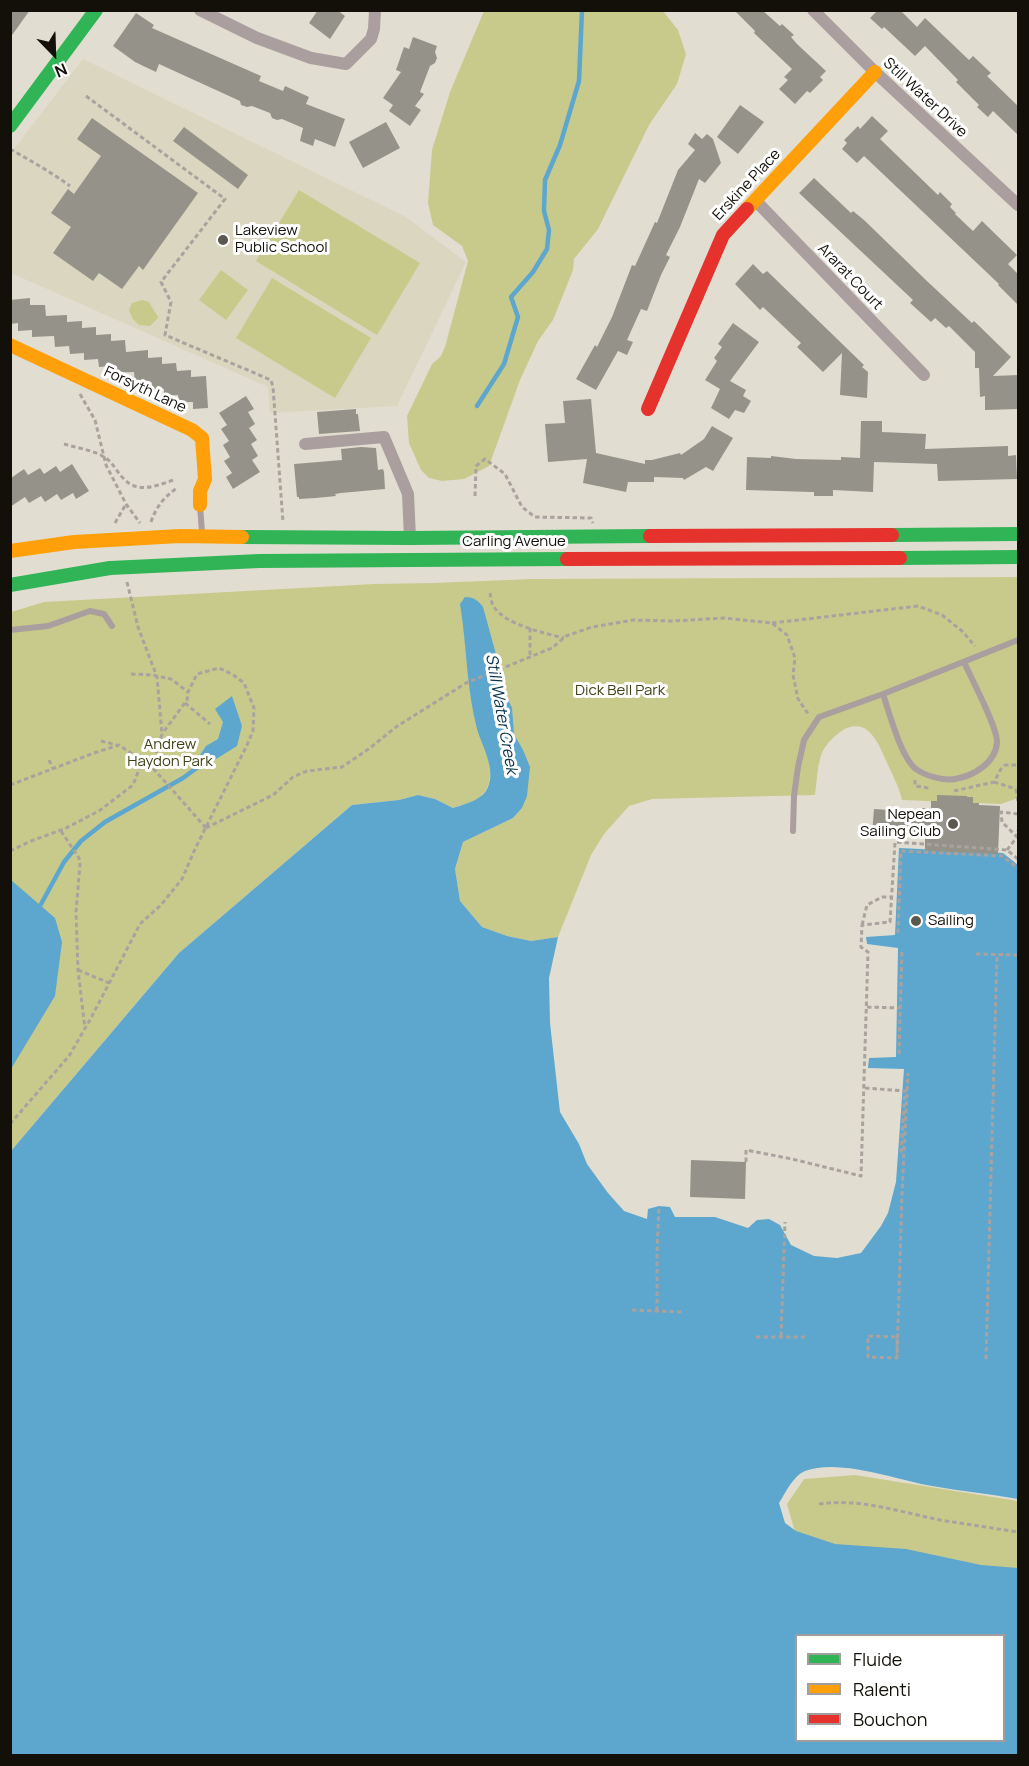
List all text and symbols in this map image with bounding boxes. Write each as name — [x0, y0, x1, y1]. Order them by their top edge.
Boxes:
north arrow — [24, 24, 84, 84]
street label: Still Water Drive — [879, 54, 971, 142]
text: N — [51, 58, 71, 83]
street label: Erskine Place — [709, 146, 785, 224]
place label: Lakeview Public School — [235, 222, 328, 257]
marker: Lakeview Public School — [216, 233, 230, 247]
street label: Ararat Court — [814, 240, 886, 314]
street label: Forsyth Lane — [101, 363, 189, 417]
street label: Carling Avenue — [462, 533, 566, 551]
water label: Still Water Creek — [481, 652, 521, 776]
park label: Dick Bell Park — [575, 682, 665, 700]
park label: Andrew Haydon Park — [127, 736, 213, 771]
place label: Nepean Sailing Club — [860, 806, 941, 841]
marker: Nepean Sailing Club — [946, 817, 960, 831]
place label: Sailing — [928, 912, 974, 930]
marker: Sailing — [909, 914, 923, 928]
legend — [795, 1634, 1005, 1742]
text: Fluide — [853, 1647, 902, 1671]
text: Ralenti — [853, 1677, 911, 1701]
text: Bouchon — [853, 1707, 927, 1731]

